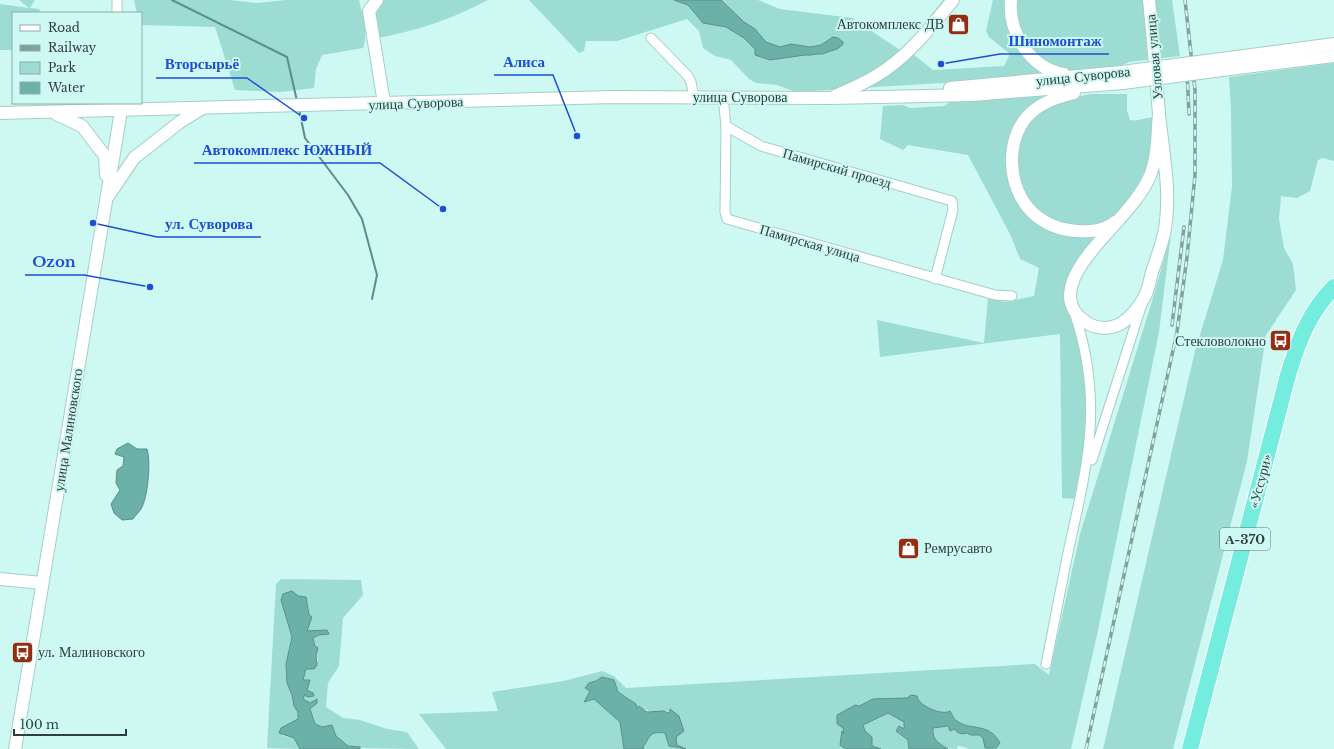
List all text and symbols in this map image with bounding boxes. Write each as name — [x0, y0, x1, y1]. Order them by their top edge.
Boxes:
shop icon: Автокомплекс ДВ — [946, 11, 972, 37]
legend — [12, 12, 142, 104]
street label: Узловая улица — [1141, 13, 1167, 101]
place label: Автокомплекс ДВ — [837, 15, 944, 33]
text: Road — [48, 20, 80, 35]
callout: Шиномонтаж — [1000, 27, 1109, 54]
text: Шиномонтаж — [1008, 31, 1102, 50]
text: Railway — [48, 40, 97, 55]
callout: Алиса — [494, 48, 553, 75]
callout: Вторсырьё — [156, 51, 247, 78]
text: Алиса — [503, 52, 546, 71]
text: Вторсырьё — [165, 54, 239, 73]
text: Park — [48, 60, 76, 75]
street label: улица Суворова — [1035, 62, 1132, 90]
text: Water — [47, 80, 85, 95]
street label: улица Суворова — [693, 88, 788, 106]
street label: улица Суворова — [368, 92, 464, 114]
callout: Автокомплекс ЮЖНЫЙ — [194, 136, 380, 163]
text: Автокомплекс ЮЖНЫЙ — [202, 140, 373, 159]
street label: Памирский проезд — [781, 144, 893, 192]
callout: ул. Суворова — [157, 210, 261, 237]
text: ул. Суворова — [165, 214, 253, 233]
street label: Памирская улица — [758, 220, 863, 266]
callout: Ozon — [25, 248, 84, 275]
text: Ozon — [32, 252, 76, 271]
bus stop icon: Стекловолокно — [1268, 328, 1294, 354]
place label: Стекловолокно — [1175, 332, 1266, 350]
street label: улица Малиновского — [49, 367, 87, 493]
street label: «Уссури» — [1244, 452, 1276, 510]
road number: А-370 — [1220, 528, 1270, 550]
shop icon: Ремрусавто — [896, 535, 922, 561]
place label: Ремрусавто — [924, 539, 992, 557]
bus stop icon: ул. Малиновского — [9, 639, 35, 665]
place label: ул. Малиновского — [38, 643, 145, 661]
scale bar — [14, 711, 126, 737]
text: 100 m — [20, 717, 59, 732]

